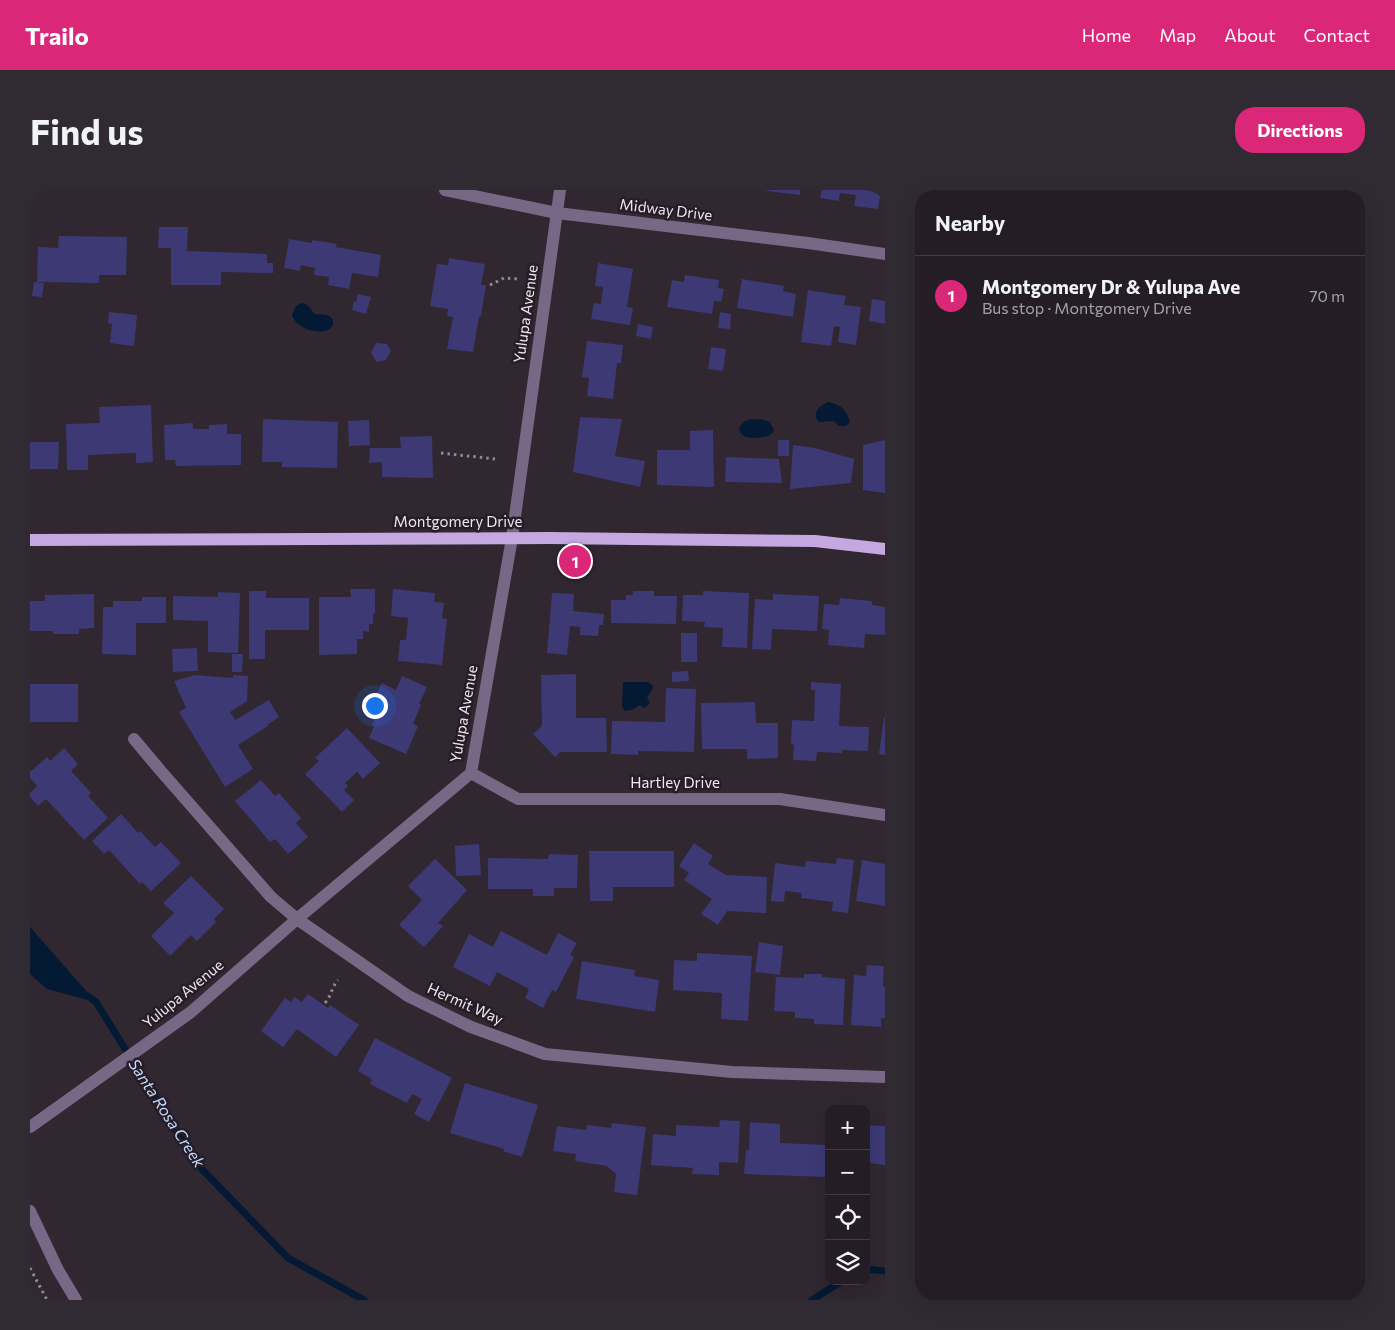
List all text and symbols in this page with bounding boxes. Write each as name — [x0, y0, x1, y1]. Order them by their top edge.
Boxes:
text: Trailo — [25, 21, 89, 50]
text: Home — [1082, 24, 1131, 46]
text: Map — [1159, 24, 1196, 46]
text: About — [1224, 24, 1276, 46]
text: Contact — [1304, 24, 1370, 46]
button: Directions — [1235, 107, 1365, 153]
text: Find us — [30, 109, 144, 152]
street label: Midway Drive — [619, 194, 714, 224]
text: Nearby — [935, 210, 1005, 235]
street label: Yulupa Avenue — [509, 264, 541, 364]
text: Montgomery Dr & Yulupa Ave — [982, 275, 1240, 298]
text: 1 — [947, 286, 955, 305]
text: 70 m — [1309, 286, 1345, 305]
text: Bus stop · Montgomery Drive — [982, 298, 1192, 317]
street label: Montgomery Drive — [394, 512, 522, 530]
pin: 1 — [559, 542, 591, 580]
street label: Yulupa Avenue — [446, 663, 480, 764]
your location — [362, 693, 388, 719]
street label: Hartley Drive — [630, 773, 720, 791]
street label: Yulupa Avenue — [138, 955, 227, 1031]
street label: Hermit Way — [425, 978, 506, 1028]
water label: Santa Rosa Creek — [125, 1055, 210, 1171]
map controls — [825, 1105, 870, 1285]
button: + — [825, 1105, 870, 1150]
button: − — [825, 1150, 870, 1195]
button: locate — [825, 1195, 870, 1240]
button: layers — [825, 1240, 870, 1285]

